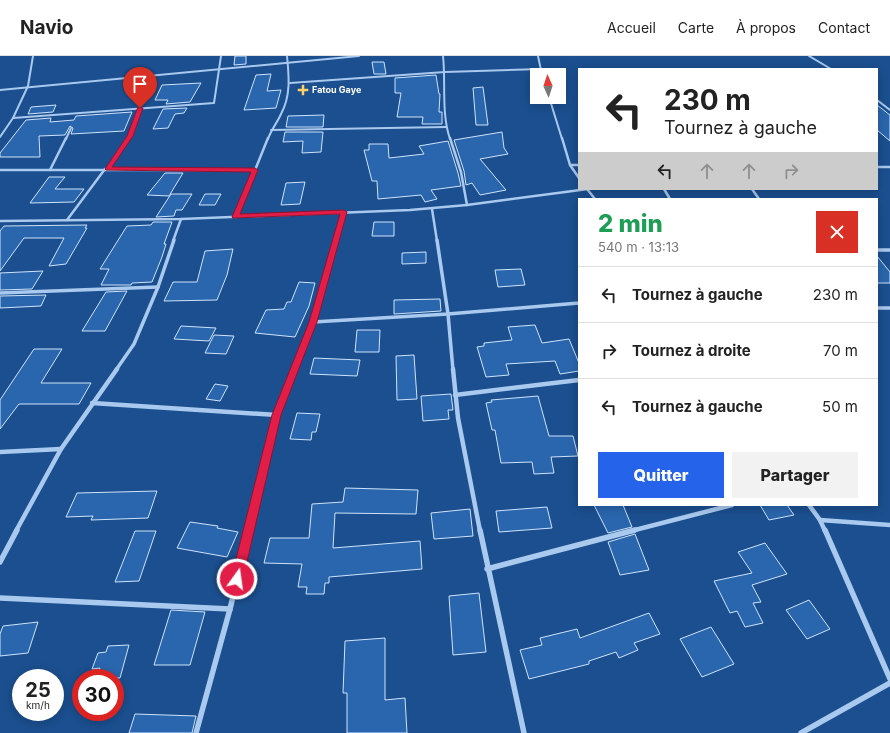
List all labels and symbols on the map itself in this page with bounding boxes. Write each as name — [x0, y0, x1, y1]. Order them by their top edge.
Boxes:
pin — [123, 67, 157, 108]
north arrow — [530, 68, 566, 104]
marker: Fatou Gaye — [297, 84, 309, 96]
place label: Fatou Gaye — [312, 84, 362, 95]
position arrow — [216, 558, 258, 600]
speed limit sign: 30 — [72, 669, 124, 721]

